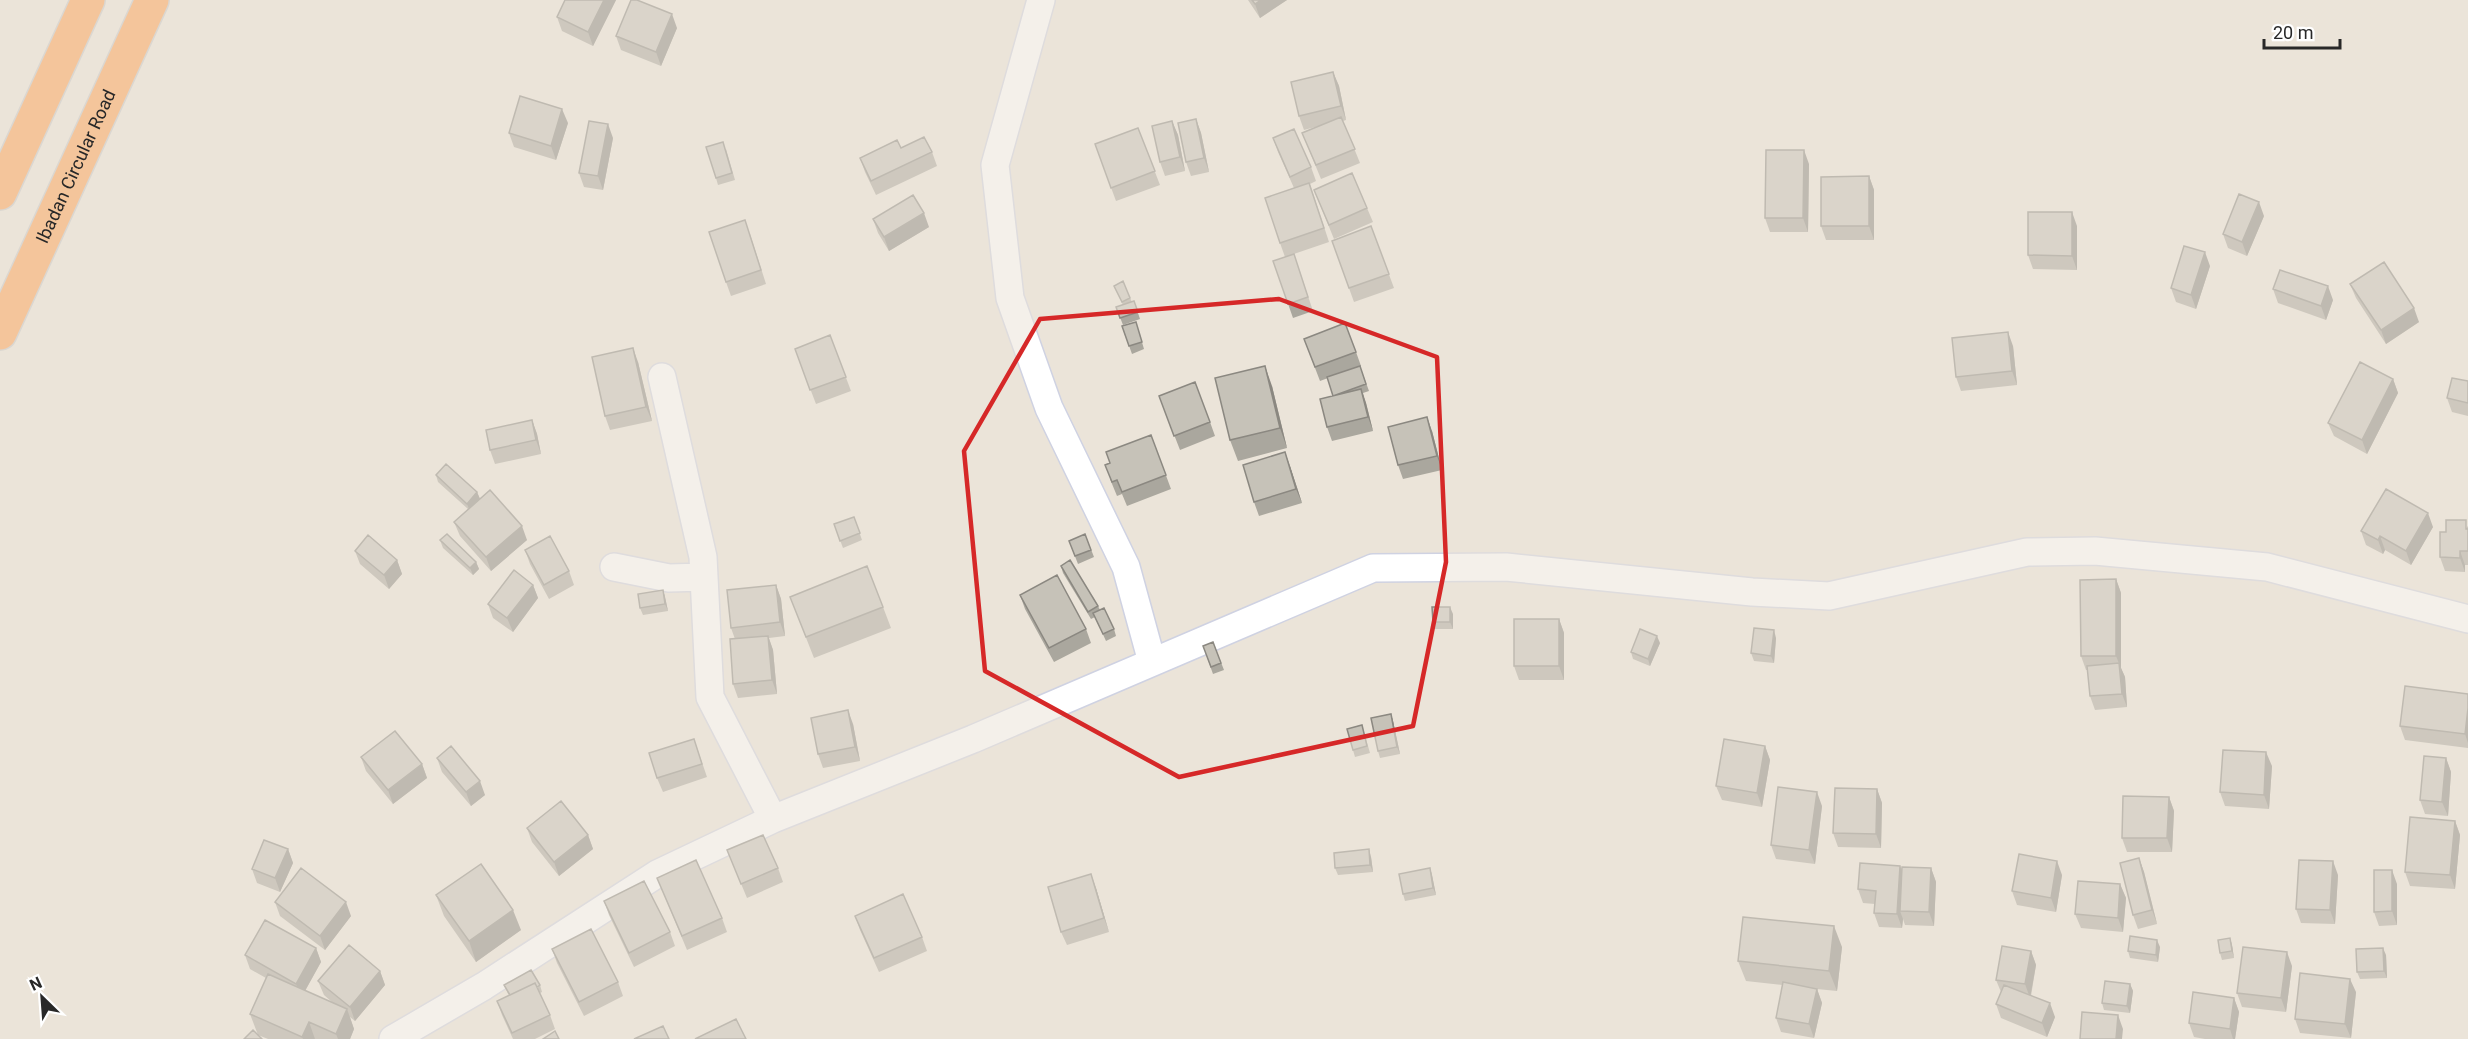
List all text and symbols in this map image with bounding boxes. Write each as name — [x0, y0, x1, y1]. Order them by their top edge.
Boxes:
scale bar — [2264, 12, 2340, 50]
text: 20 m — [2273, 22, 2313, 43]
street label: Ibadan Circular Road — [31, 86, 120, 246]
north arrow — [12, 967, 72, 1027]
text: N — [27, 973, 45, 995]

